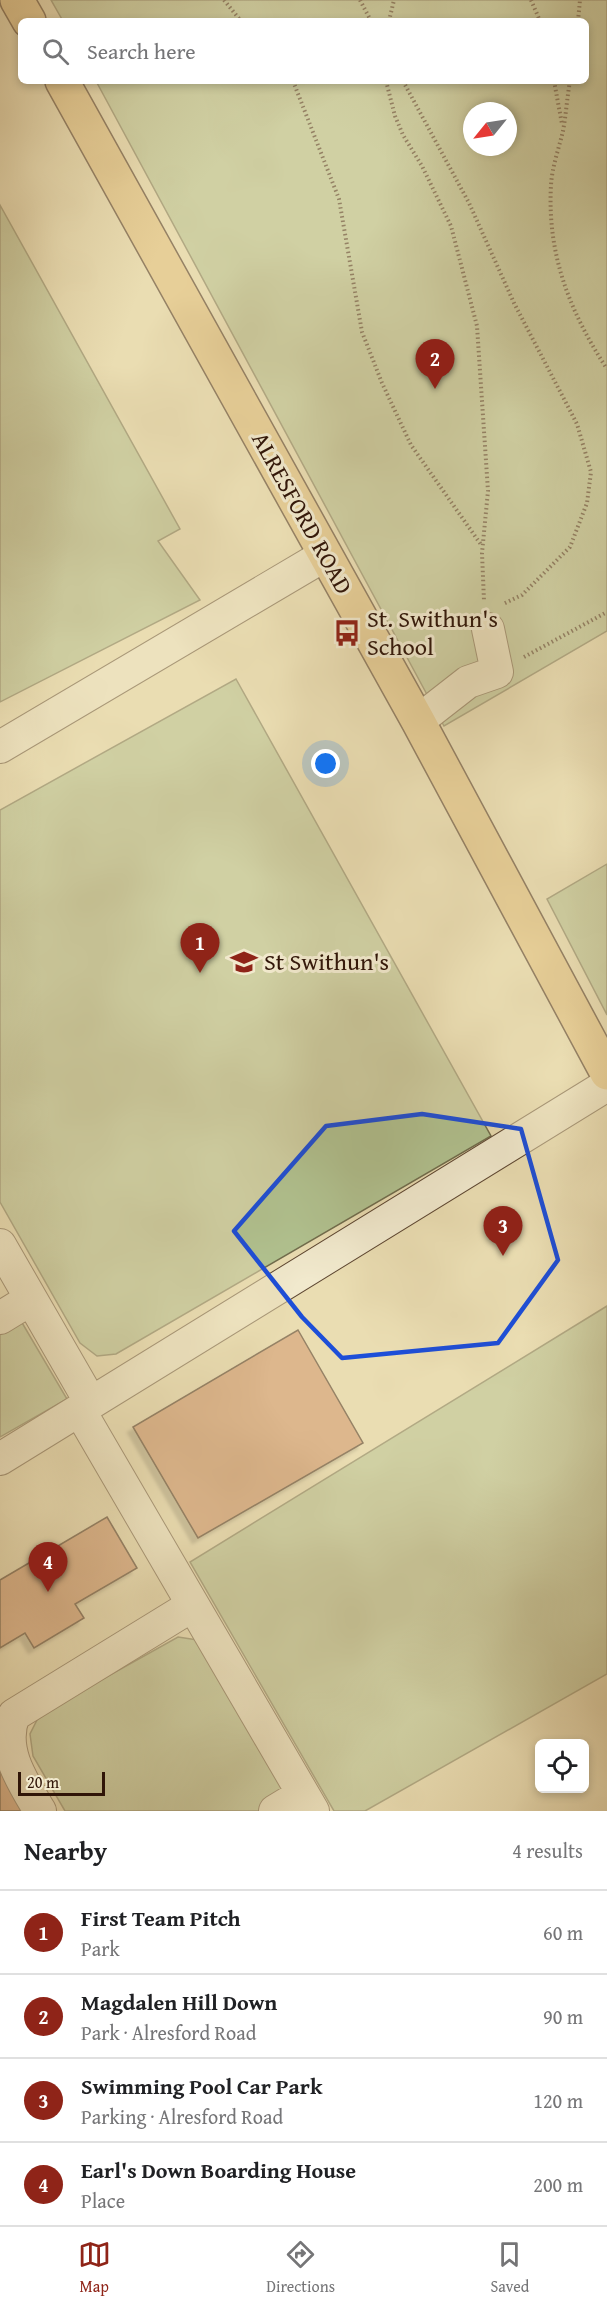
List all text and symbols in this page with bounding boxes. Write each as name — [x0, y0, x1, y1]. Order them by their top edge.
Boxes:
search box — [18, 18, 589, 84]
icon: search — [39, 35, 72, 68]
text: Search here — [87, 35, 196, 67]
north arrow — [463, 102, 517, 156]
pin: 2 — [416, 340, 454, 389]
street label: ALRESFORD ROAD — [243, 425, 362, 600]
place label: St. Swithun's School — [367, 601, 498, 664]
bus stop icon: St. Swithun's School — [332, 618, 362, 648]
your location — [311, 749, 340, 778]
pin: 1 — [180, 924, 220, 973]
place label: St Swithun's — [264, 944, 389, 979]
school or university icon: St Swithun's — [229, 947, 259, 977]
pin: 3 — [484, 1206, 522, 1256]
pin: 4 — [28, 1542, 68, 1592]
map controls — [535, 1739, 589, 1793]
button: locate — [535, 1739, 589, 1793]
scale bar — [18, 1769, 105, 1796]
text: 20 m — [27, 1770, 59, 1794]
text: Nearby — [24, 1831, 107, 1870]
text: 4 results — [512, 1836, 583, 1865]
text: First Team Pitch — [81, 1902, 241, 1934]
text: 1 — [38, 1918, 49, 1947]
text: 60 m — [543, 1918, 583, 1947]
text: Park — [81, 1934, 120, 1963]
text: Magdalen Hill Down — [81, 1986, 277, 2018]
text: 2 — [38, 2002, 49, 2031]
text: 90 m — [543, 2002, 583, 2031]
text: Park · Alresford Road — [81, 2018, 256, 2047]
text: Swimming Pool Car Park — [81, 2070, 322, 2102]
text: 3 — [38, 2086, 49, 2115]
text: 120 m — [533, 2086, 583, 2115]
text: Parking · Alresford Road — [81, 2102, 283, 2131]
text: Earl's Down Boarding House — [81, 2154, 356, 2186]
text: 4 — [38, 2170, 49, 2199]
text: 200 m — [533, 2170, 583, 2199]
text: Place — [81, 2186, 125, 2215]
tab: Map — [78, 2238, 111, 2298]
tab: Directions — [266, 2238, 335, 2298]
tab: Saved — [490, 2238, 529, 2298]

